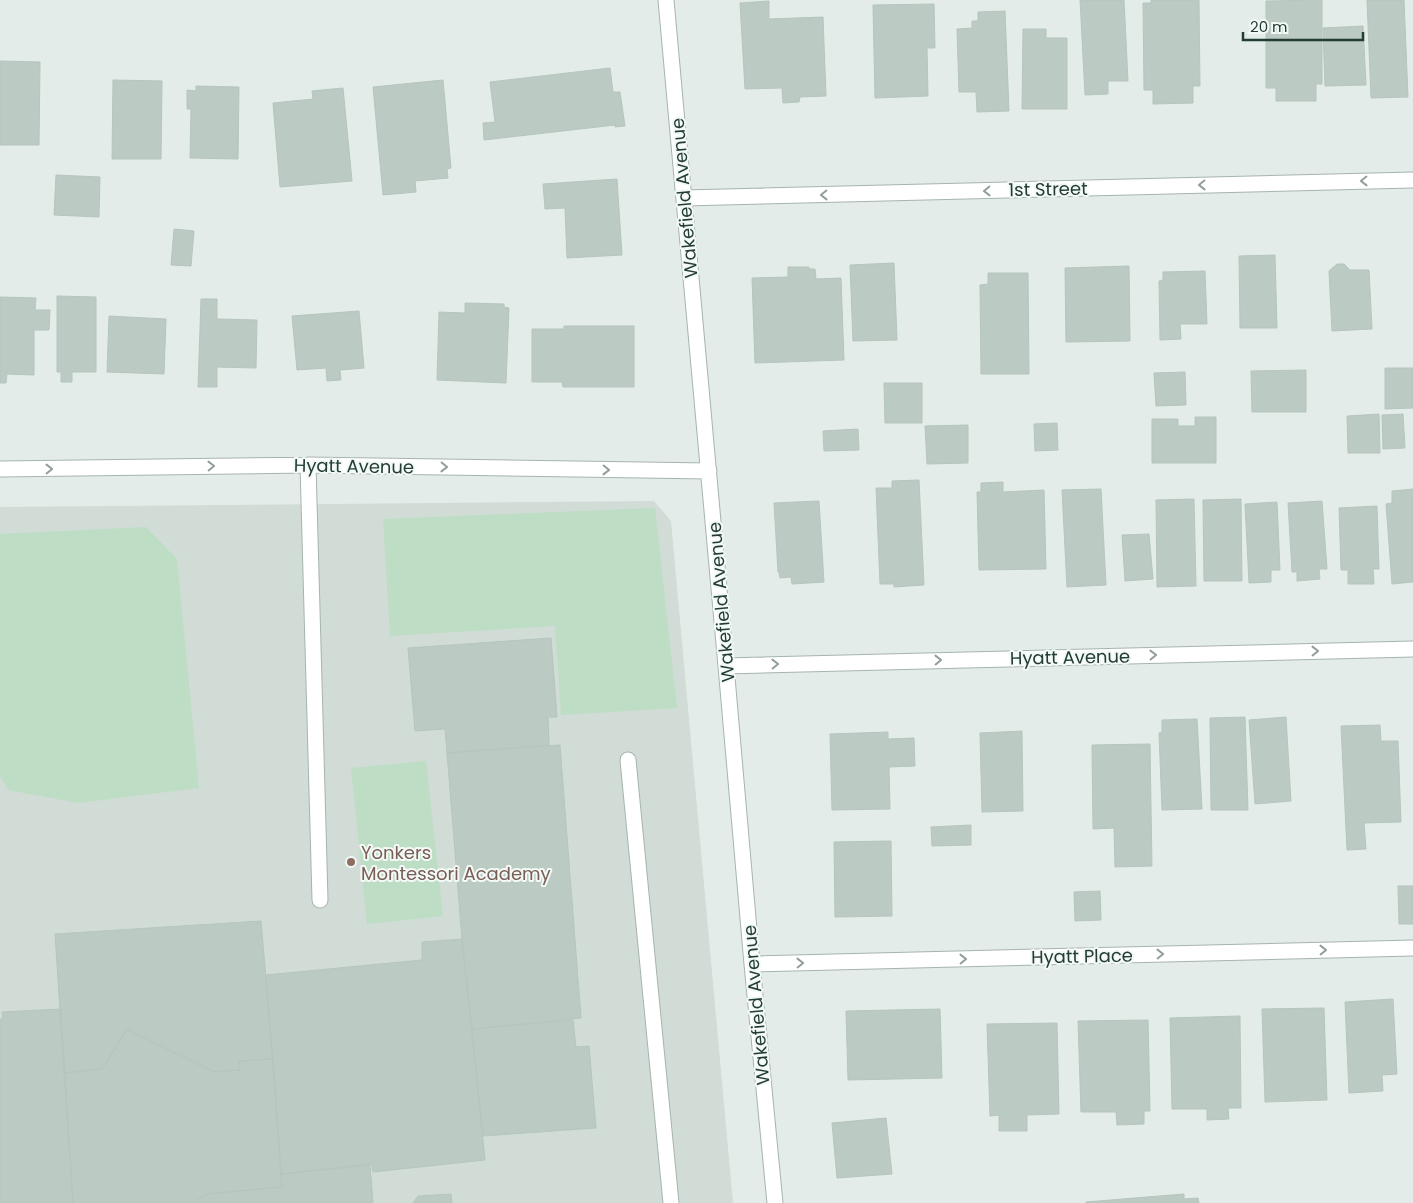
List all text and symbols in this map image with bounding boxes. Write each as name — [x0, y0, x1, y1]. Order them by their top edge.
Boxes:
scale bar — [1243, 10, 1363, 42]
text: 20 m — [1250, 16, 1288, 37]
street label: Wakefield Avenue — [665, 117, 703, 279]
street label: 1st Street — [1008, 176, 1088, 202]
one-way arrow — [1360, 176, 1368, 187]
one-way arrow — [1198, 180, 1206, 191]
one-way arrow — [983, 186, 990, 196]
one-way arrow — [820, 190, 828, 200]
street label: Hyatt Avenue — [294, 452, 414, 480]
one-way arrow — [208, 461, 215, 471]
one-way arrow — [440, 462, 448, 472]
one-way arrow — [45, 463, 53, 474]
one-way arrow — [602, 464, 610, 475]
street label: Wakefield Avenue — [702, 521, 740, 683]
street label: Hyatt Avenue — [1010, 643, 1130, 671]
one-way arrow — [1312, 646, 1319, 656]
one-way arrow — [1149, 650, 1157, 660]
one-way arrow — [934, 655, 942, 666]
one-way arrow — [771, 659, 779, 670]
place label: Yonkers Montessori Academy — [361, 840, 551, 886]
marker: Yonkers Montessori Academy — [345, 856, 357, 868]
street label: Wakefield Avenue — [737, 924, 775, 1086]
street label: Hyatt Place — [1031, 943, 1133, 969]
one-way arrow — [1319, 945, 1327, 955]
one-way arrow — [1156, 949, 1164, 959]
one-way arrow — [960, 954, 967, 964]
one-way arrow — [797, 958, 805, 968]

